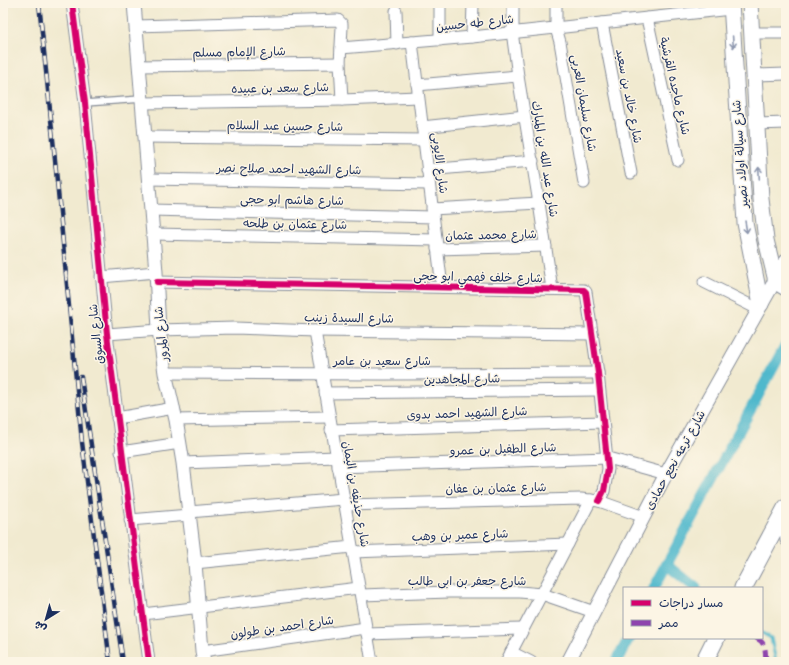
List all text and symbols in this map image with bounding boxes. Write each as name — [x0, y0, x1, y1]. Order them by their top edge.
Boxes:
street label: شارع طه حسين — [435, 11, 515, 36]
street label: شارع ماجده القرشية — [655, 35, 694, 137]
one-way arrow — [730, 35, 737, 48]
street label: شارع الإمام مسلم — [192, 43, 286, 62]
street label: شارع خالد بن سعيد — [611, 47, 646, 145]
street label: شارع سليمان العربى — [567, 53, 600, 153]
street label: شارع سعد بن عبيده — [231, 79, 329, 98]
street label: شارع سيالة اولاد نصير — [728, 99, 753, 210]
street label: شارع عبد الله بن المبارك — [527, 100, 562, 218]
street label: شارع حسين عبد السلام — [227, 117, 343, 136]
street label: شارع الايوبى — [427, 132, 452, 195]
street label: شارع الشهيد احمد صلاح نصر — [215, 160, 362, 179]
one-way arrow — [756, 167, 763, 180]
street label: شارع هاشم ابو حجى — [240, 191, 344, 210]
street label: شارع عثمان بن طلحه — [243, 215, 347, 234]
one-way arrow — [742, 221, 750, 234]
street label: شارع محمد عثمان — [445, 226, 537, 245]
street label: شارع خلف فهمي ابو حجى — [413, 268, 543, 289]
street label: شارع السوق — [85, 303, 108, 365]
street label: شارع المرور — [150, 305, 173, 363]
street label: شارع السيدة زينب — [304, 309, 394, 328]
street label: شارع سعيد بن عامر — [332, 353, 431, 370]
street label: شارع المجاهدين — [424, 370, 500, 389]
street label: شارع الشهيد احمد بدوى — [406, 403, 528, 424]
street label: شارع ترعه نجع حمادى — [641, 407, 710, 513]
street label: شارع الطفيل بن عمرو — [448, 439, 557, 460]
street label: شارع حذيفه بن اليمان — [338, 440, 373, 548]
street label: شارع عثمان بن عفان — [445, 479, 547, 498]
street label: شارع عمير بن وهب — [411, 525, 509, 546]
street label: شارع جعفر بن ابى طالب — [408, 573, 526, 590]
legend — [623, 587, 763, 639]
text: مسار دراجات — [659, 595, 723, 611]
north arrow — [26, 599, 66, 639]
street label: شارع احمد بن طولون — [229, 612, 335, 643]
text: ممر — [658, 615, 678, 631]
text: ش — [31, 617, 50, 636]

